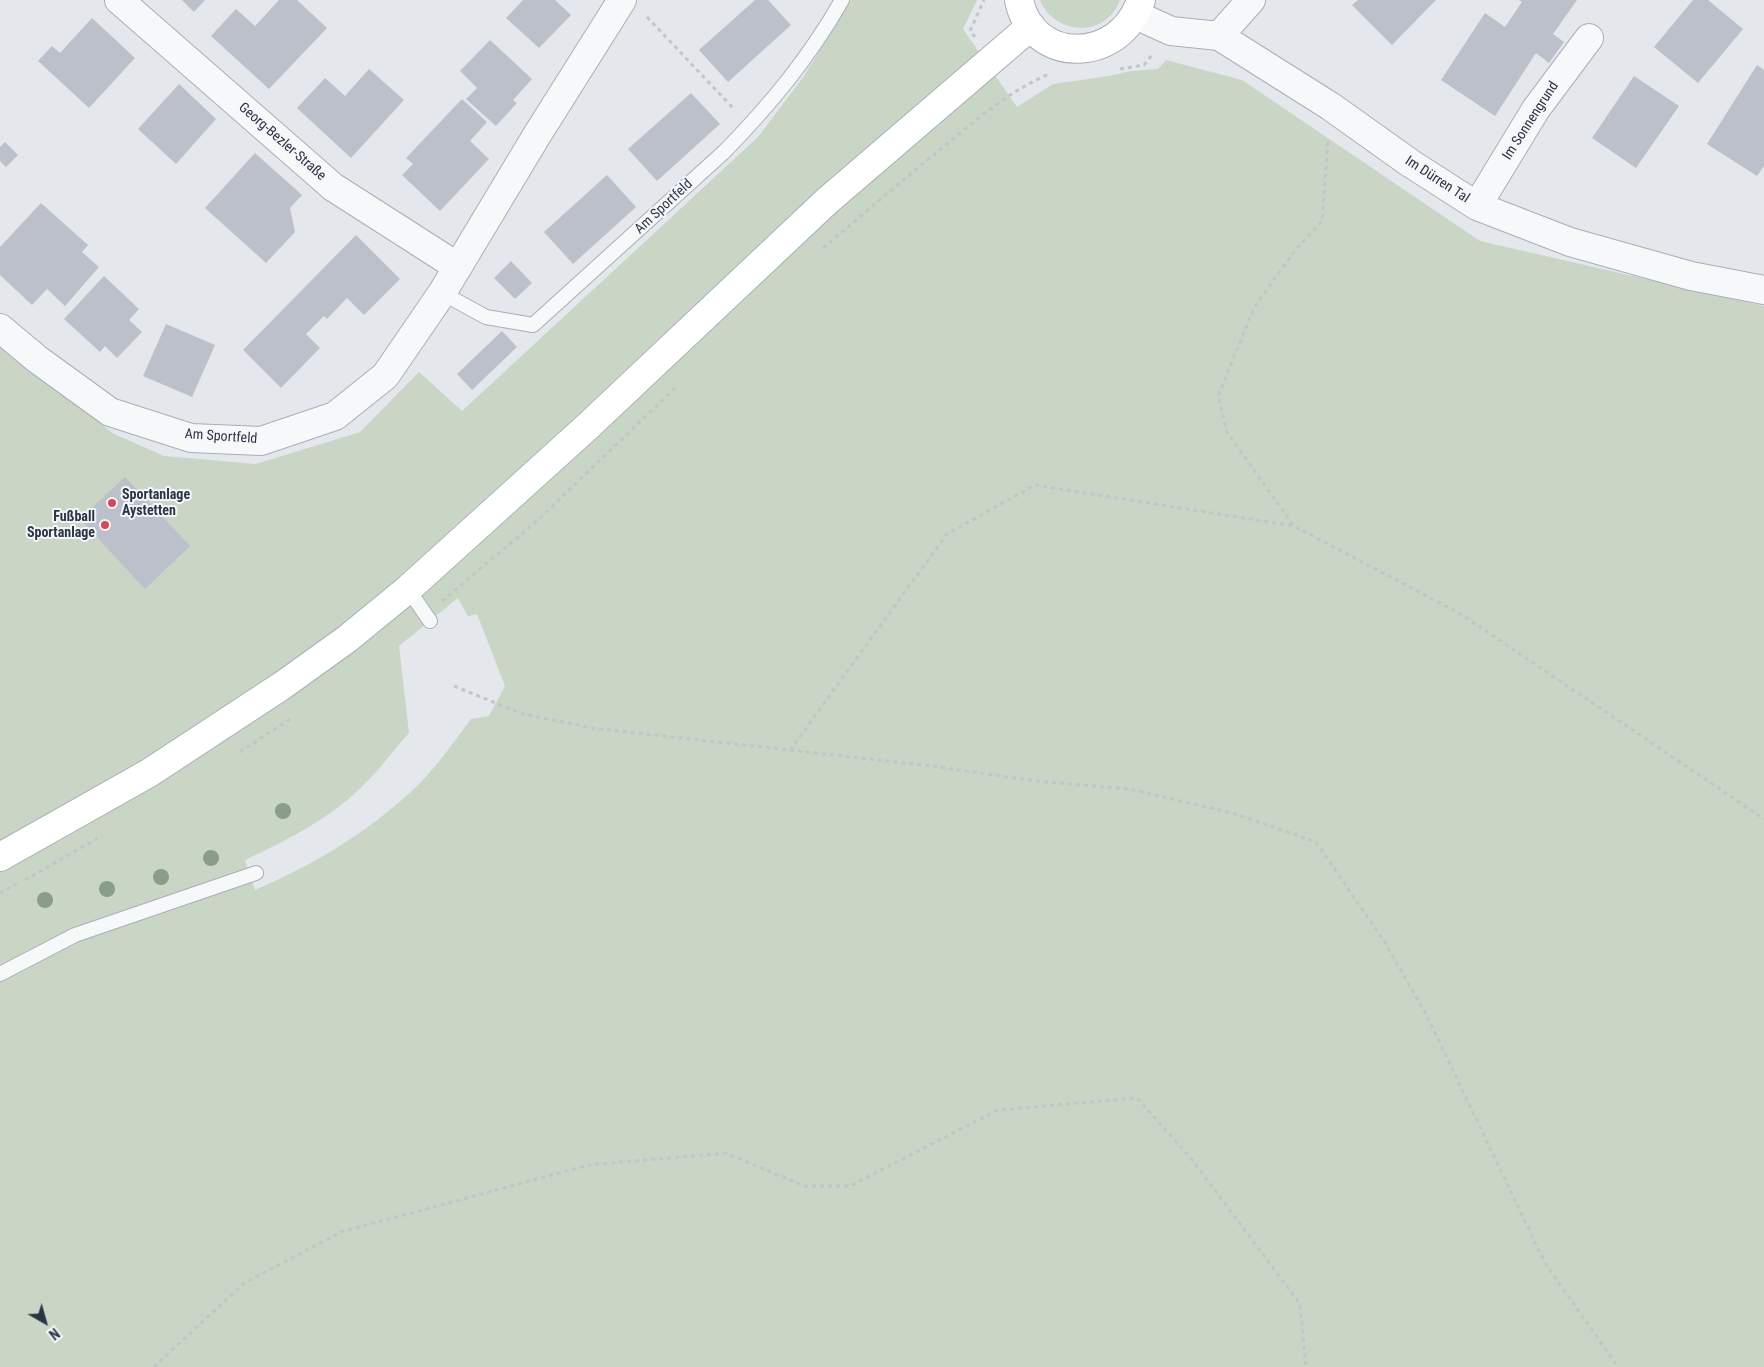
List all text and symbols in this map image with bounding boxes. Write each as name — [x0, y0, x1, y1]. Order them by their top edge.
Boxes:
street label: Im Sonnengrund — [1499, 79, 1563, 163]
street label: Georg-Bezler-Straße — [235, 100, 329, 184]
street label: Im Dürren Tal — [1402, 153, 1472, 207]
street label: Am Sportfeld — [632, 176, 696, 238]
street label: Am Sportfeld — [184, 426, 258, 448]
place label: Sportanlage Aystetten — [122, 487, 190, 520]
marker: Sportanlage Aystetten — [106, 497, 118, 509]
place label: Fußball Sportanlage — [27, 509, 95, 542]
marker: Fußball Sportanlage — [99, 519, 111, 531]
north arrow — [20, 1297, 70, 1347]
text: N — [46, 1325, 63, 1343]

